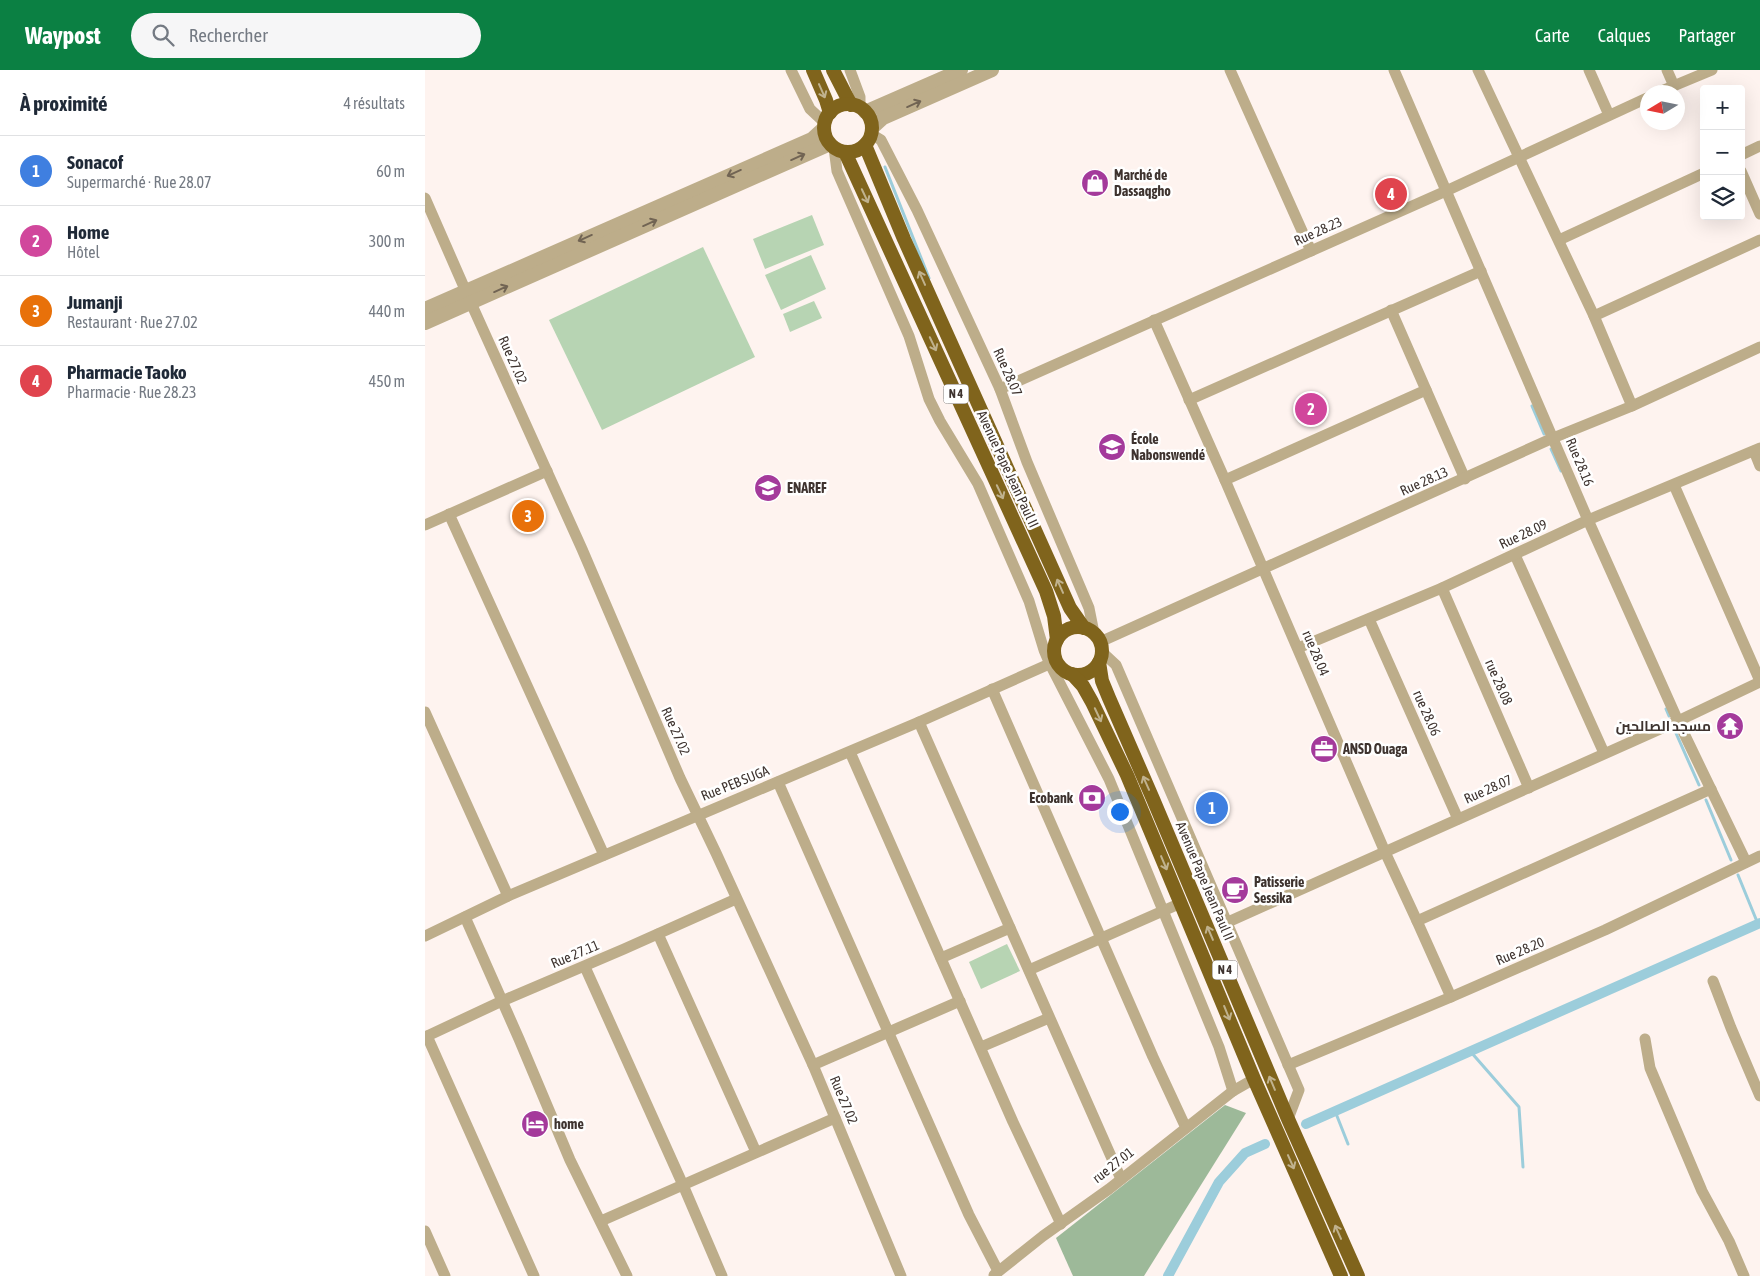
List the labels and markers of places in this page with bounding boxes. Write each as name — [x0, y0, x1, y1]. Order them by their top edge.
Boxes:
place label: Marché de Dassaqgho — [1114, 167, 1171, 199]
shop icon: Marché de Dassaqgho — [1080, 168, 1110, 198]
pin: 4 — [1375, 175, 1407, 213]
pin: 2 — [1295, 390, 1327, 428]
place label: École Nabonswendé — [1131, 431, 1205, 463]
school or university icon: École Nabonswendé — [1097, 432, 1127, 462]
school or university icon: ENAREF — [753, 473, 783, 503]
place label: ENAREF — [787, 480, 827, 496]
pin: 3 — [512, 497, 544, 535]
temple icon: مسجد الصالحين — [1715, 711, 1745, 741]
place label: مسجد الصالحين — [1616, 718, 1711, 735]
office icon: ANSD Ouaga — [1309, 734, 1339, 764]
place label: ANSD Ouaga — [1342, 741, 1408, 757]
bank icon: Ecobank — [1077, 783, 1107, 813]
pin: 1 — [1196, 789, 1228, 827]
place label: Ecobank — [1029, 790, 1074, 806]
place label: Patisserie Sessika — [1254, 874, 1304, 906]
cafe icon: Patisserie Sessika — [1220, 875, 1250, 905]
hotel icon: home — [520, 1109, 550, 1139]
place label: home — [554, 1116, 584, 1132]

